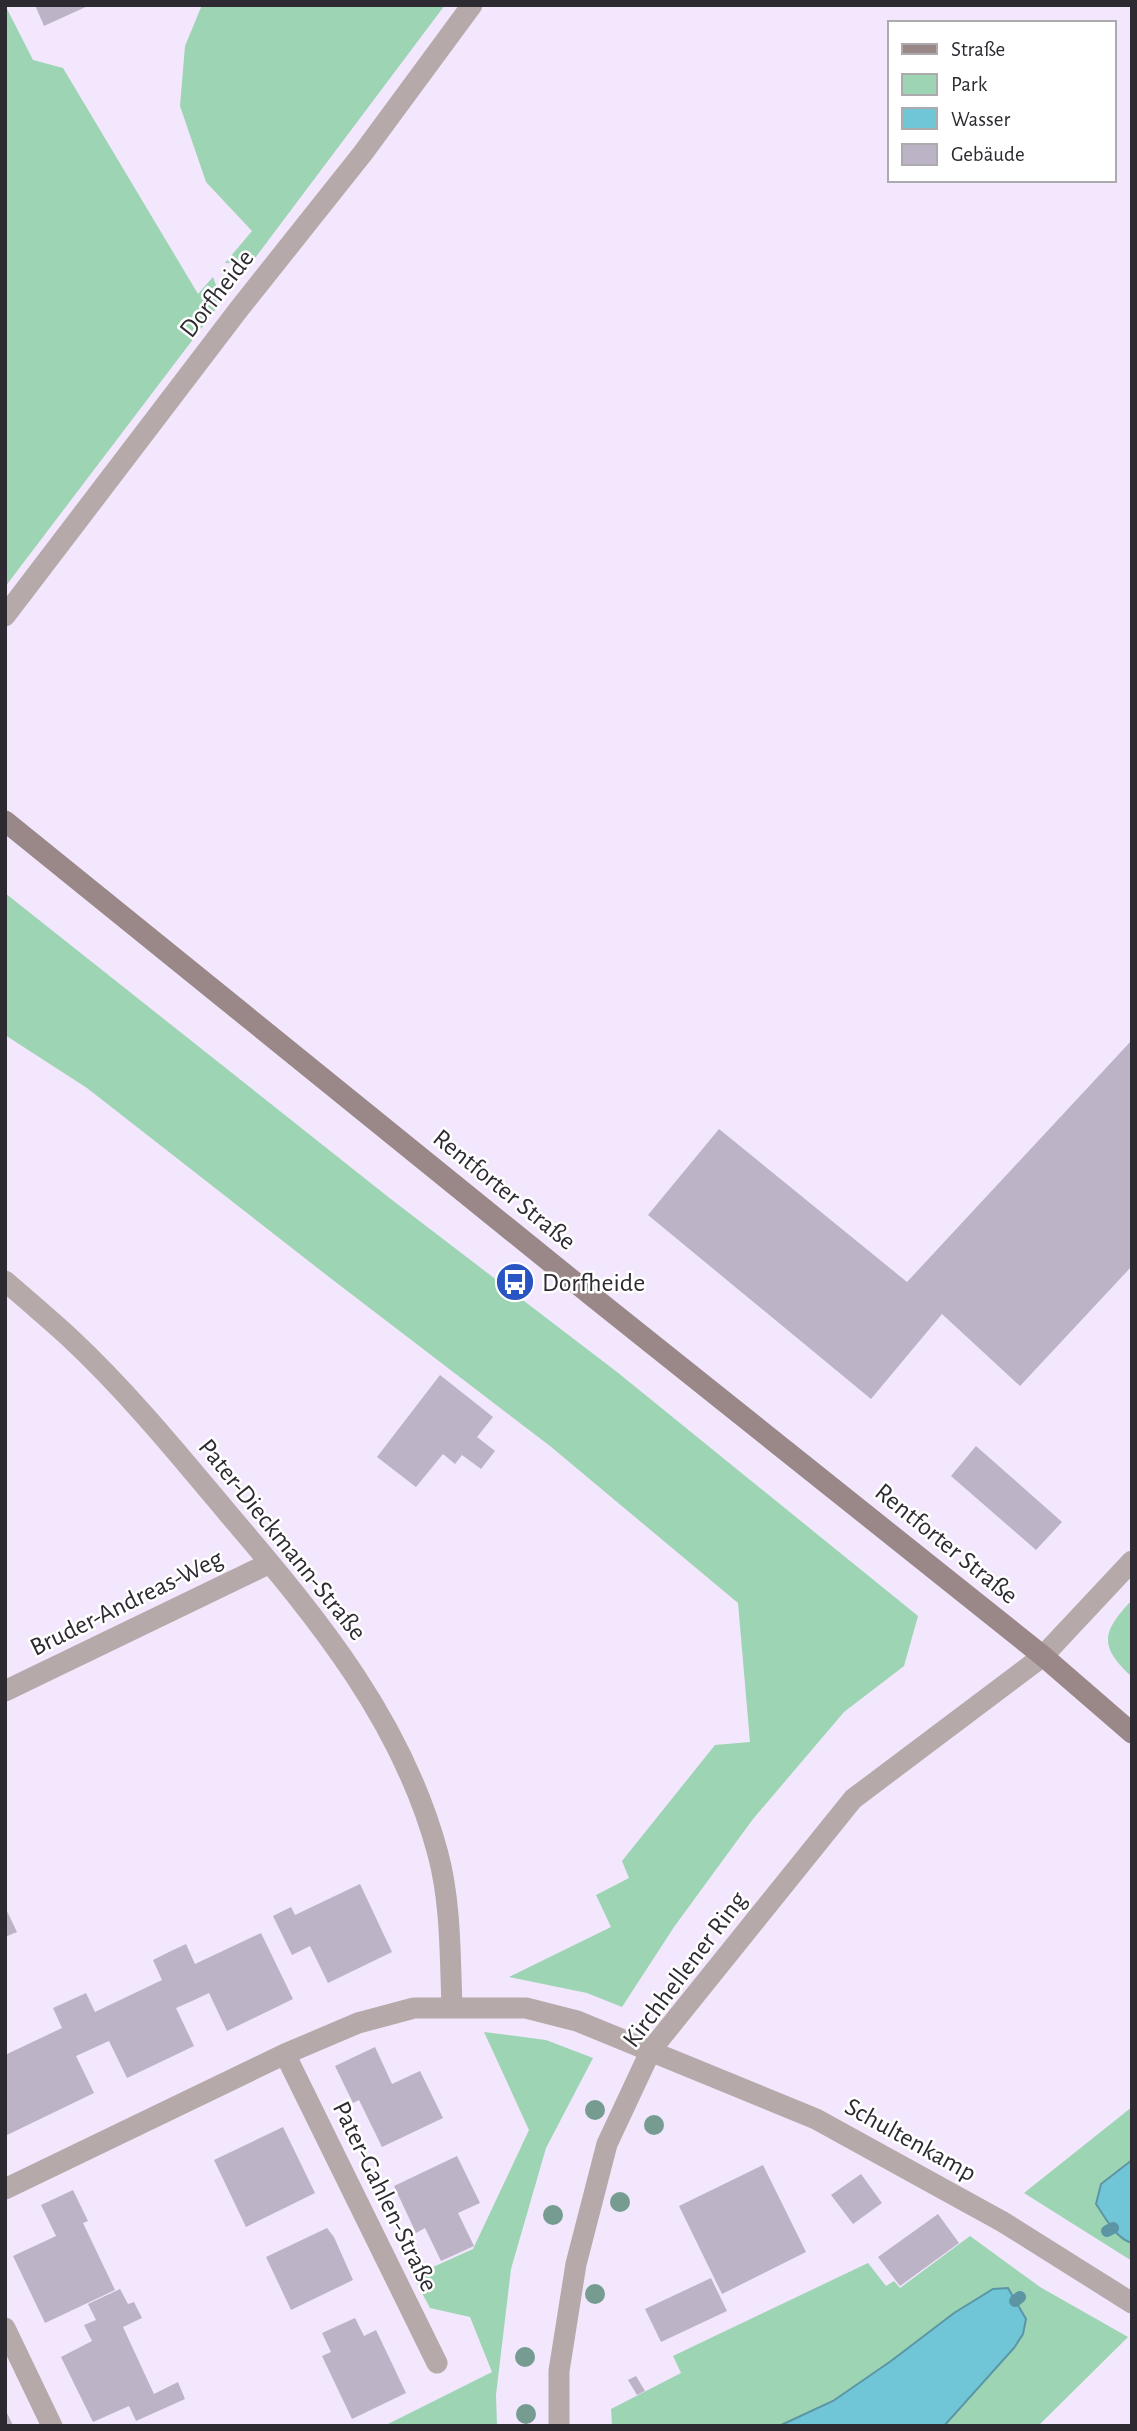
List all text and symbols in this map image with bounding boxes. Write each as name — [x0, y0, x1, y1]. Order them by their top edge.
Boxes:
legend — [888, 21, 1116, 182]
text: Straße — [951, 39, 1005, 60]
text: Park — [951, 74, 988, 95]
text: Wasser — [951, 109, 1011, 130]
text: Gebäude — [951, 144, 1025, 165]
street label: Dorfheide — [175, 245, 259, 342]
street label: Rentforter Straße — [428, 1125, 581, 1255]
bus stop icon: Dorfheide — [494, 1261, 536, 1303]
place label: Dorfheide — [542, 1270, 645, 1296]
street label: Pater-Dieckmann-Straße — [193, 1434, 371, 1645]
street label: Rentforter Straße — [870, 1479, 1023, 1609]
street label: Bruder-Andreas-Weg — [26, 1545, 227, 1661]
street label: Kirchhellener Ring — [618, 1887, 752, 2052]
street label: Schultenkamp — [841, 2093, 980, 2186]
street label: Pater-Gahlen-Straße — [328, 2097, 442, 2296]

